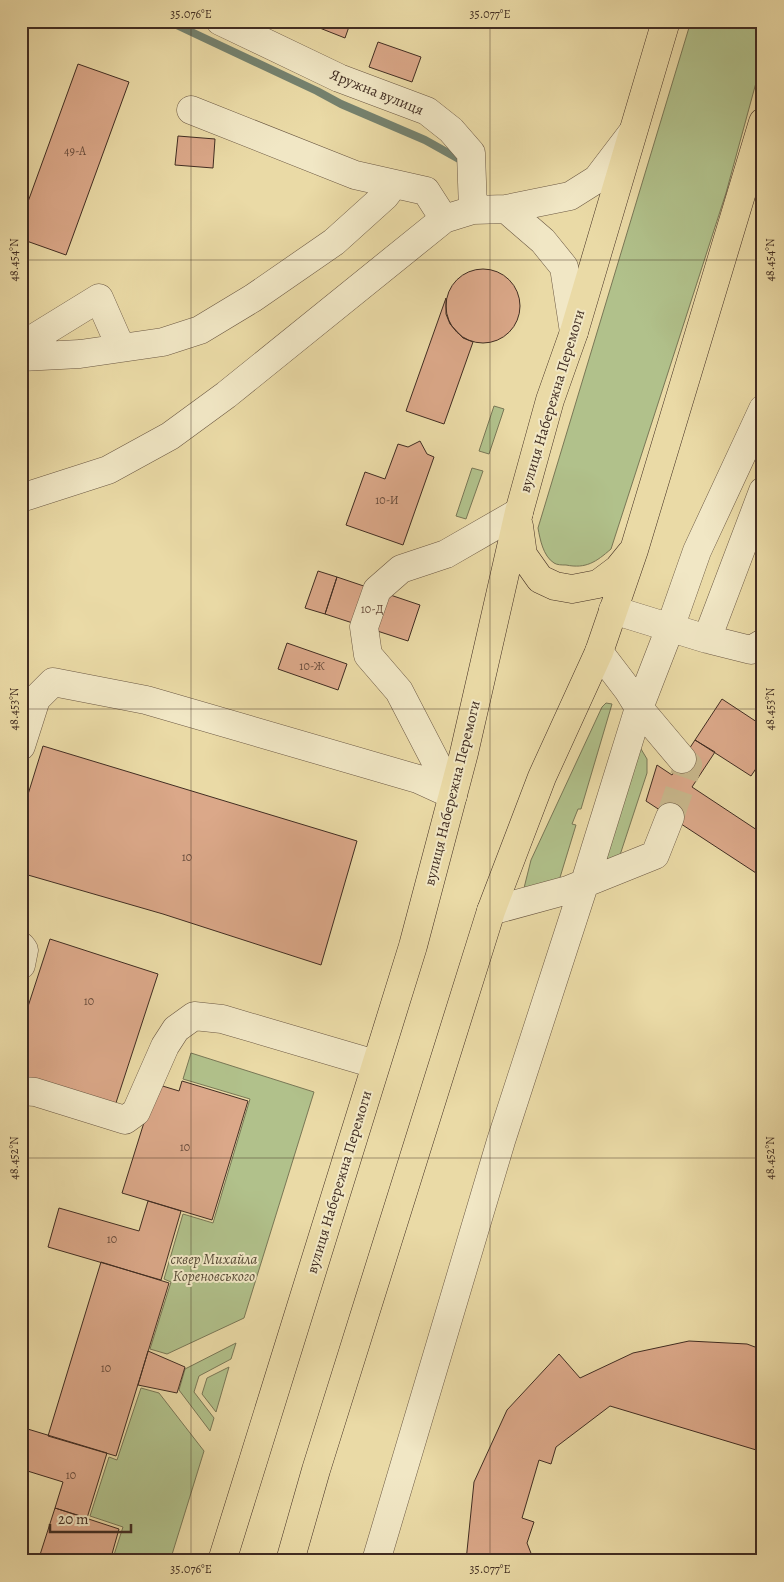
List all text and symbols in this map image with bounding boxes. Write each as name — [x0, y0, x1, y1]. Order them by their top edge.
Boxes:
text: 35.076°E — [170, 6, 212, 22]
text: 35.077°E — [469, 6, 511, 22]
street label: Яружна вулиця — [327, 64, 427, 120]
house number: 49-А — [64, 143, 87, 159]
text: 48.454°N — [6, 238, 22, 282]
text: 48.454°N — [762, 238, 778, 282]
street label: вулиця Набережна Перемоги — [515, 307, 589, 495]
house number: 10-И — [375, 492, 399, 508]
house number: 10-Д — [361, 601, 384, 617]
house number: 10-Ж — [299, 658, 325, 674]
text: 48.453°N — [6, 687, 22, 730]
text: 48.453°N — [762, 687, 778, 730]
street label: вулиця Набережна Перемоги — [419, 698, 485, 888]
house number: 10 — [182, 849, 192, 865]
house number: 10 — [84, 993, 94, 1009]
street label: вулиця Набережна Перемоги — [302, 1088, 376, 1276]
text: 48.452°N — [6, 1136, 22, 1180]
text: 48.452°N — [762, 1136, 778, 1180]
house number: 10 — [180, 1139, 190, 1155]
house number: 10 — [107, 1231, 117, 1247]
park label: сквер Михайла Кореновського — [171, 1249, 257, 1286]
house number: 10 — [101, 1360, 111, 1376]
house number: 10 — [66, 1467, 76, 1483]
scale bar — [50, 1502, 131, 1534]
text: 20 m — [58, 1509, 89, 1529]
text: 35.076°E — [170, 1561, 212, 1577]
text: 35.077°E — [469, 1561, 511, 1577]

